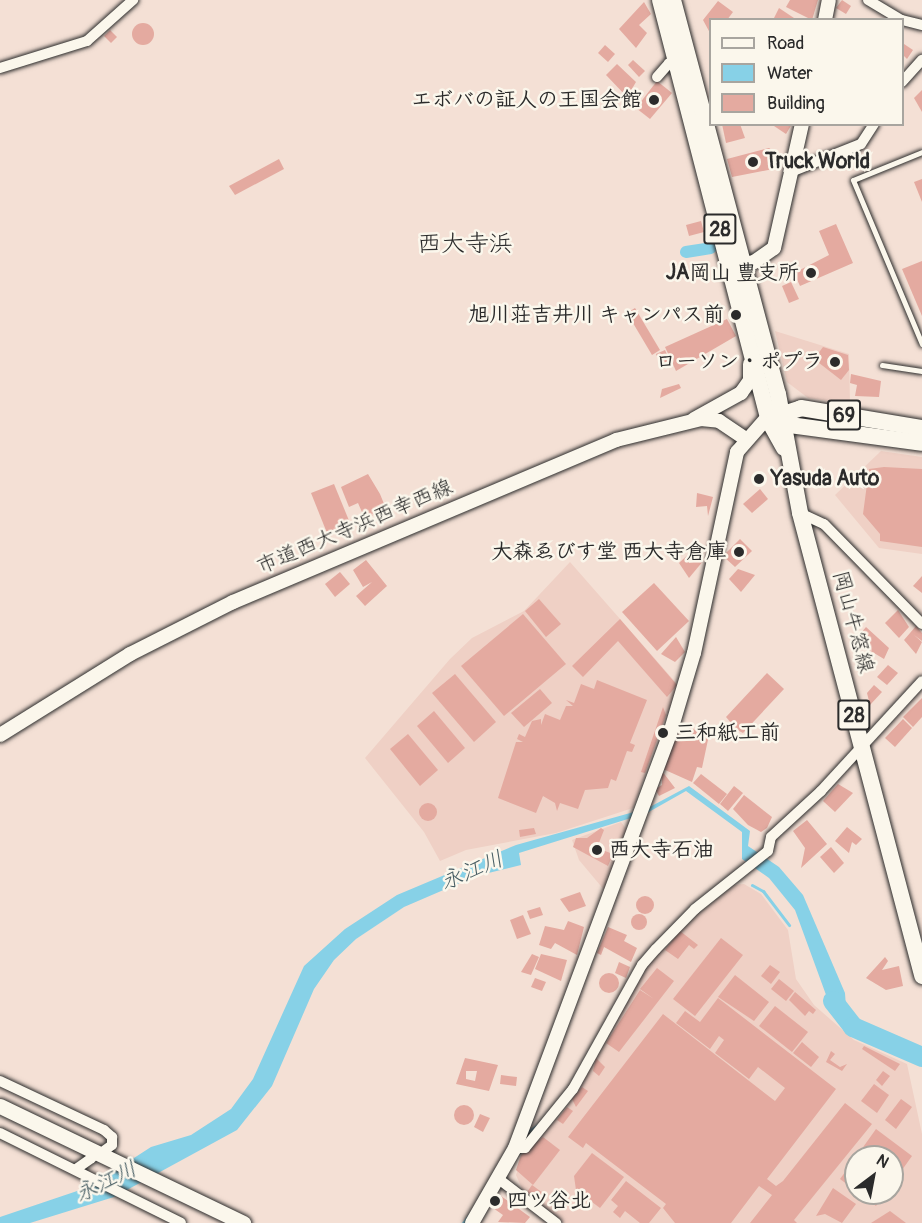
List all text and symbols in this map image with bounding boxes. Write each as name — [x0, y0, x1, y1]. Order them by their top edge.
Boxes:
legend — [709, 18, 904, 126]
text: Road — [767, 32, 804, 55]
text: Water — [767, 62, 813, 85]
place label: エボバの証人の王国会館 — [411, 87, 642, 113]
text: Building — [767, 92, 825, 115]
marker: エボバの証人の王国会館 — [647, 93, 661, 107]
place label: Truck World — [765, 149, 870, 175]
marker: Truck World — [746, 155, 760, 169]
road number: 28 — [702, 212, 738, 246]
district label: 西大寺浜 — [417, 230, 513, 258]
place label: JA岡山 豊支所 — [666, 260, 799, 286]
marker: JA岡山 豊支所 — [804, 266, 818, 280]
place label: 旭川荘吉井川 キャンパス前 — [467, 302, 724, 328]
marker: 旭川荘吉井川 キャンパス前 — [729, 308, 743, 322]
place label: ローソン・ポプラ — [655, 349, 823, 375]
marker: ローソン・ポプラ — [828, 355, 842, 369]
road number: 69 — [826, 398, 862, 432]
place label: Yasuda Auto — [771, 466, 879, 492]
marker: Yasuda Auto — [752, 472, 766, 486]
street label: 市道西大寺浜西幸西線 — [253, 474, 457, 580]
place label: 大森ゑびす堂 西大寺倉庫 — [491, 539, 727, 565]
marker: 大森ゑびす堂 西大寺倉庫 — [732, 545, 746, 559]
street label: 岡山牛窓線 — [827, 568, 879, 676]
road number: 28 — [836, 698, 872, 732]
place label: 三和紙工前 — [675, 720, 780, 746]
marker: 三和紙工前 — [656, 726, 670, 740]
place label: 西大寺石油 — [609, 837, 714, 863]
marker: 西大寺石油 — [590, 843, 604, 857]
water label: 永江川 — [436, 846, 508, 896]
north arrow — [844, 1145, 904, 1205]
text: N — [873, 1150, 892, 1173]
water label: 永江川 — [71, 1156, 141, 1208]
place label: 四ツ谷北 — [507, 1188, 591, 1214]
marker: 四ツ谷北 — [488, 1194, 502, 1208]

